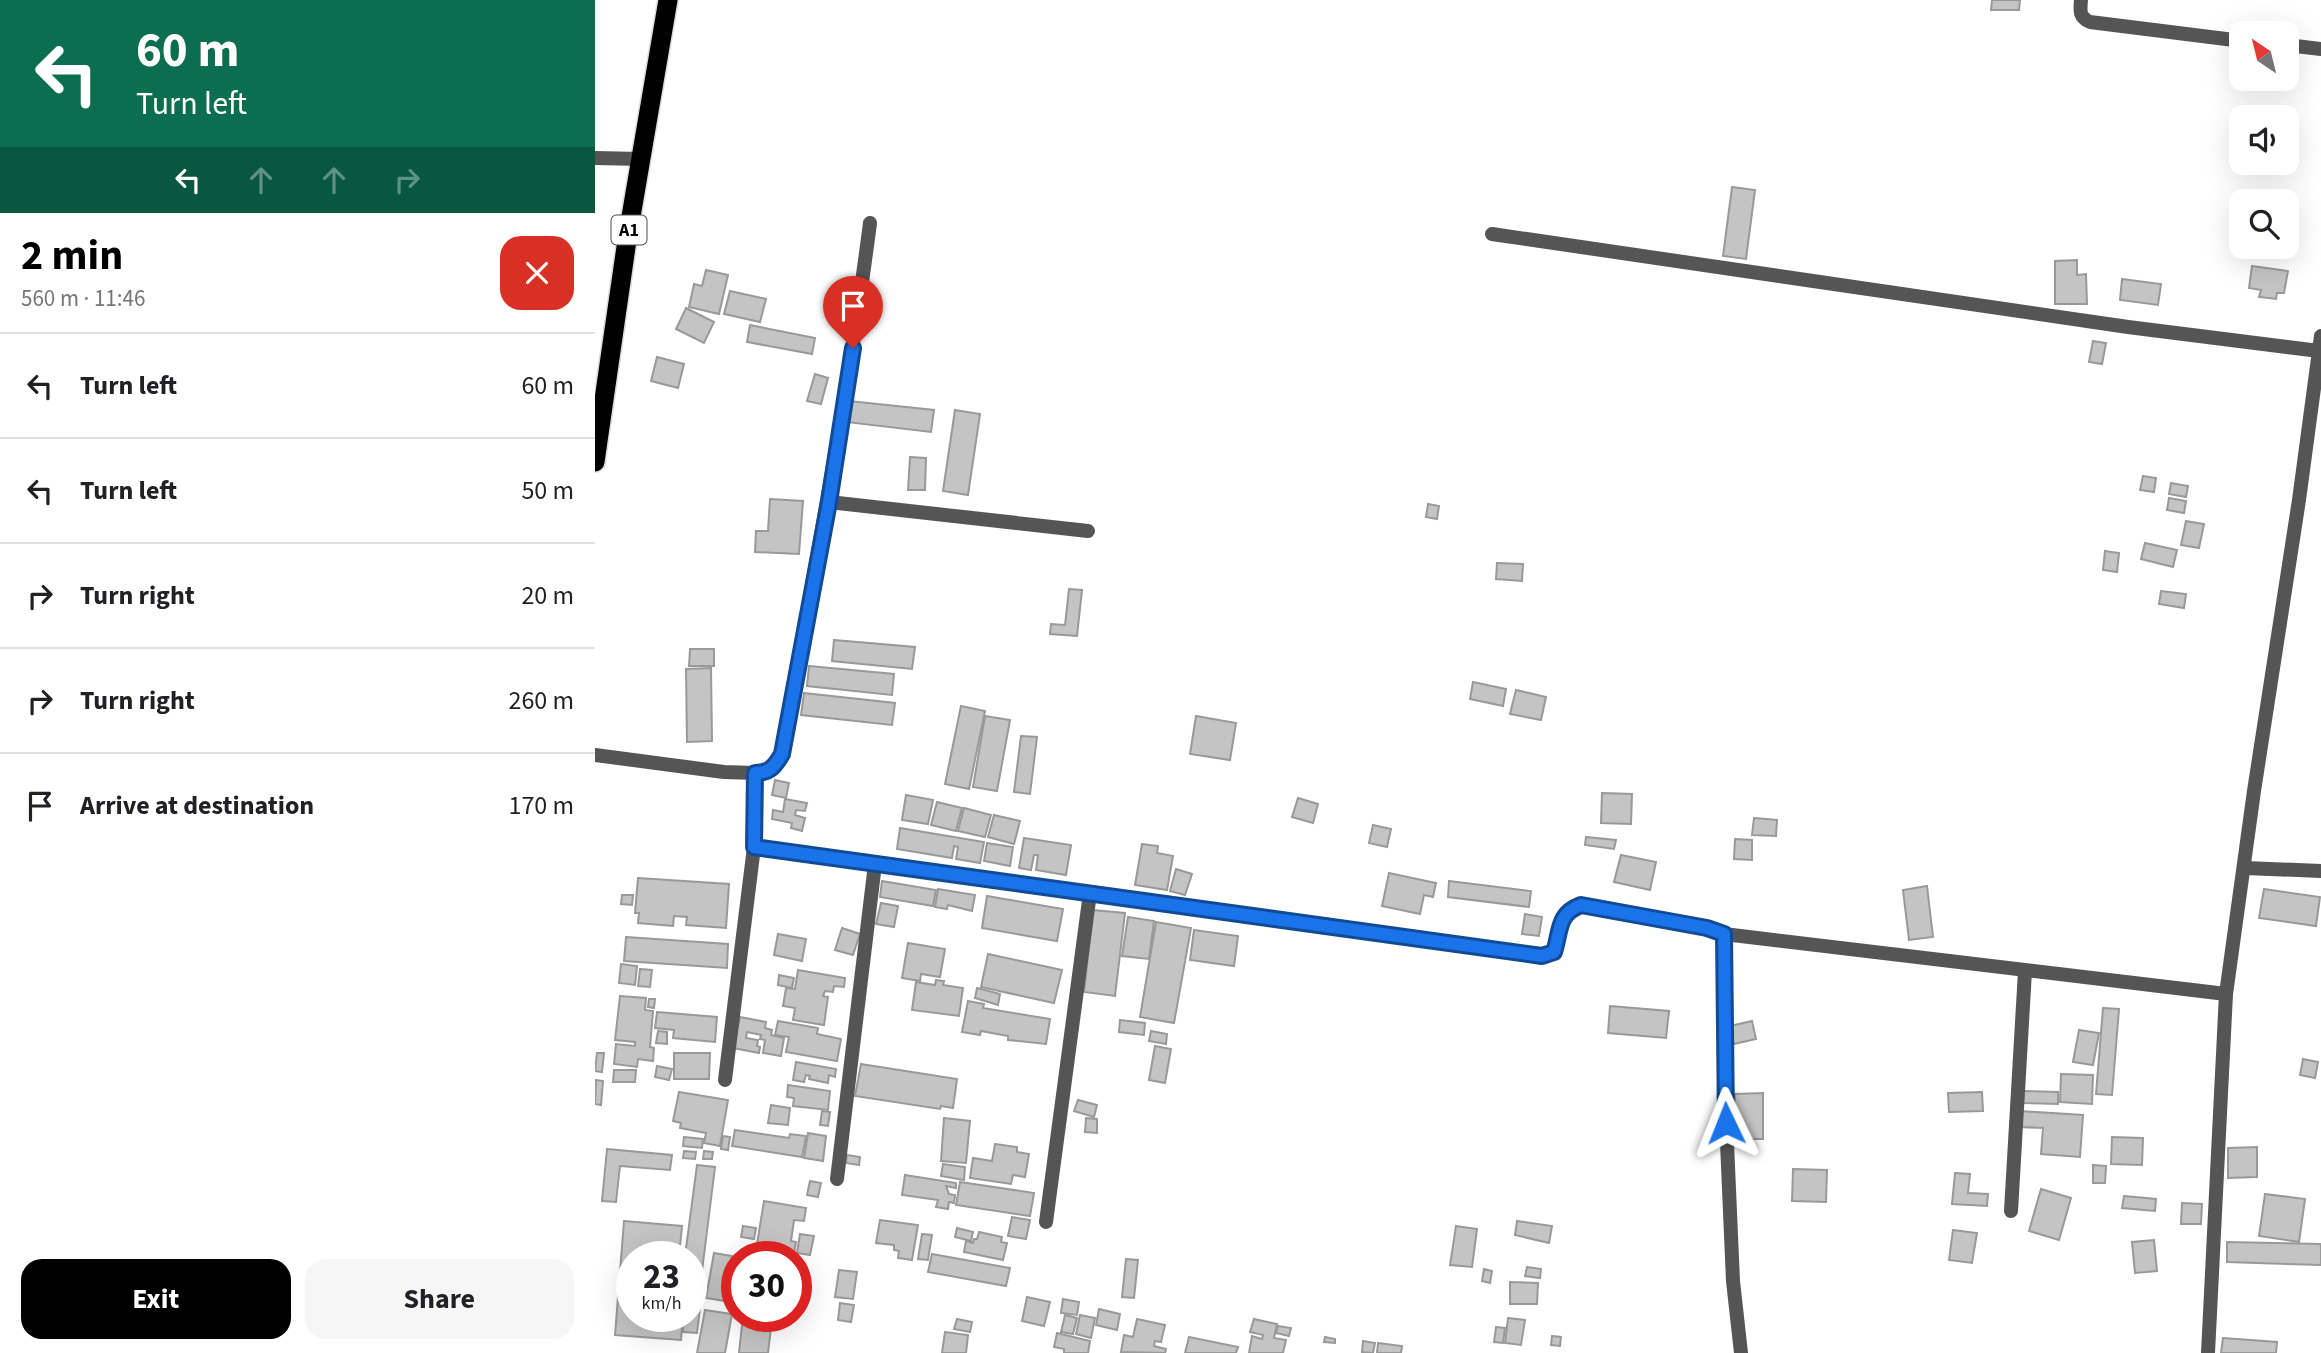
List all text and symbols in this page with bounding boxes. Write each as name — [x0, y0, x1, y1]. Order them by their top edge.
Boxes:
text: 60 m — [136, 16, 240, 86]
north arrow — [2229, 21, 2299, 91]
map controls — [2229, 21, 2299, 259]
icon: left — [21, 28, 112, 119]
text: Turn left — [136, 81, 247, 127]
button: sound — [2229, 105, 2299, 175]
icon: left — [169, 161, 207, 199]
icon: ahead — [242, 161, 280, 199]
icon: ahead — [315, 161, 353, 199]
icon: right — [388, 161, 426, 199]
button: search — [2229, 189, 2299, 259]
road number: A1 — [611, 215, 647, 244]
text: 2 min — [21, 226, 123, 286]
button: close — [500, 236, 574, 310]
pin — [823, 276, 883, 348]
text: 560 m · 11:46 — [21, 282, 145, 315]
icon: arrive — [834, 287, 872, 325]
icon: left — [21, 367, 59, 405]
text: Turn left — [80, 367, 177, 404]
text: 60 m — [521, 367, 574, 404]
icon: left — [21, 472, 59, 510]
text: Turn left — [80, 472, 177, 509]
text: 50 m — [521, 472, 574, 509]
icon: right — [21, 577, 59, 615]
text: Turn right — [80, 577, 195, 614]
text: 20 m — [521, 577, 574, 614]
icon: right — [21, 682, 59, 720]
text: Turn right — [80, 682, 195, 719]
text: 260 m — [508, 682, 574, 719]
icon: arrive — [21, 787, 59, 825]
text: Arrive at destination — [80, 787, 314, 824]
text: 170 m — [508, 787, 574, 824]
position arrow — [1689, 1086, 1763, 1160]
speed limit sign: 30 — [721, 1241, 812, 1332]
text: 23 — [643, 1252, 680, 1302]
button: Exit — [21, 1259, 291, 1339]
button: Share — [305, 1259, 574, 1339]
text: km/h — [642, 1291, 681, 1316]

